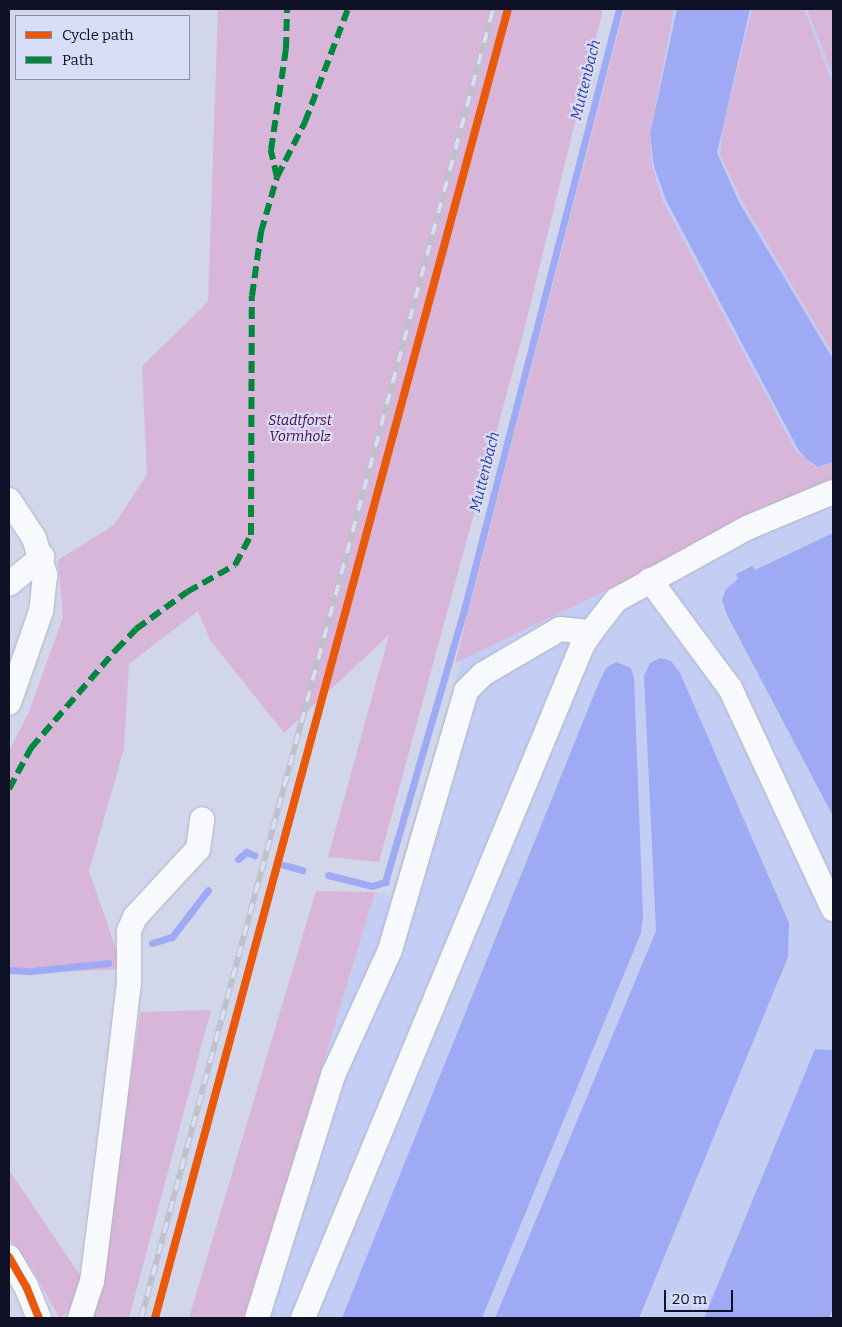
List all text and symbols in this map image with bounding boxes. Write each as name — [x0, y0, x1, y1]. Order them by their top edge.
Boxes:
legend — [15, 15, 190, 80]
text: Cycle path — [62, 26, 134, 44]
water label: Muttenbach — [567, 38, 605, 122]
text: Path — [62, 51, 93, 69]
park label: Stadtforst Vormholz — [268, 413, 332, 446]
water label: Muttenbach — [466, 430, 504, 514]
scale bar — [667, 1280, 736, 1312]
text: 20 m — [672, 1290, 707, 1308]

